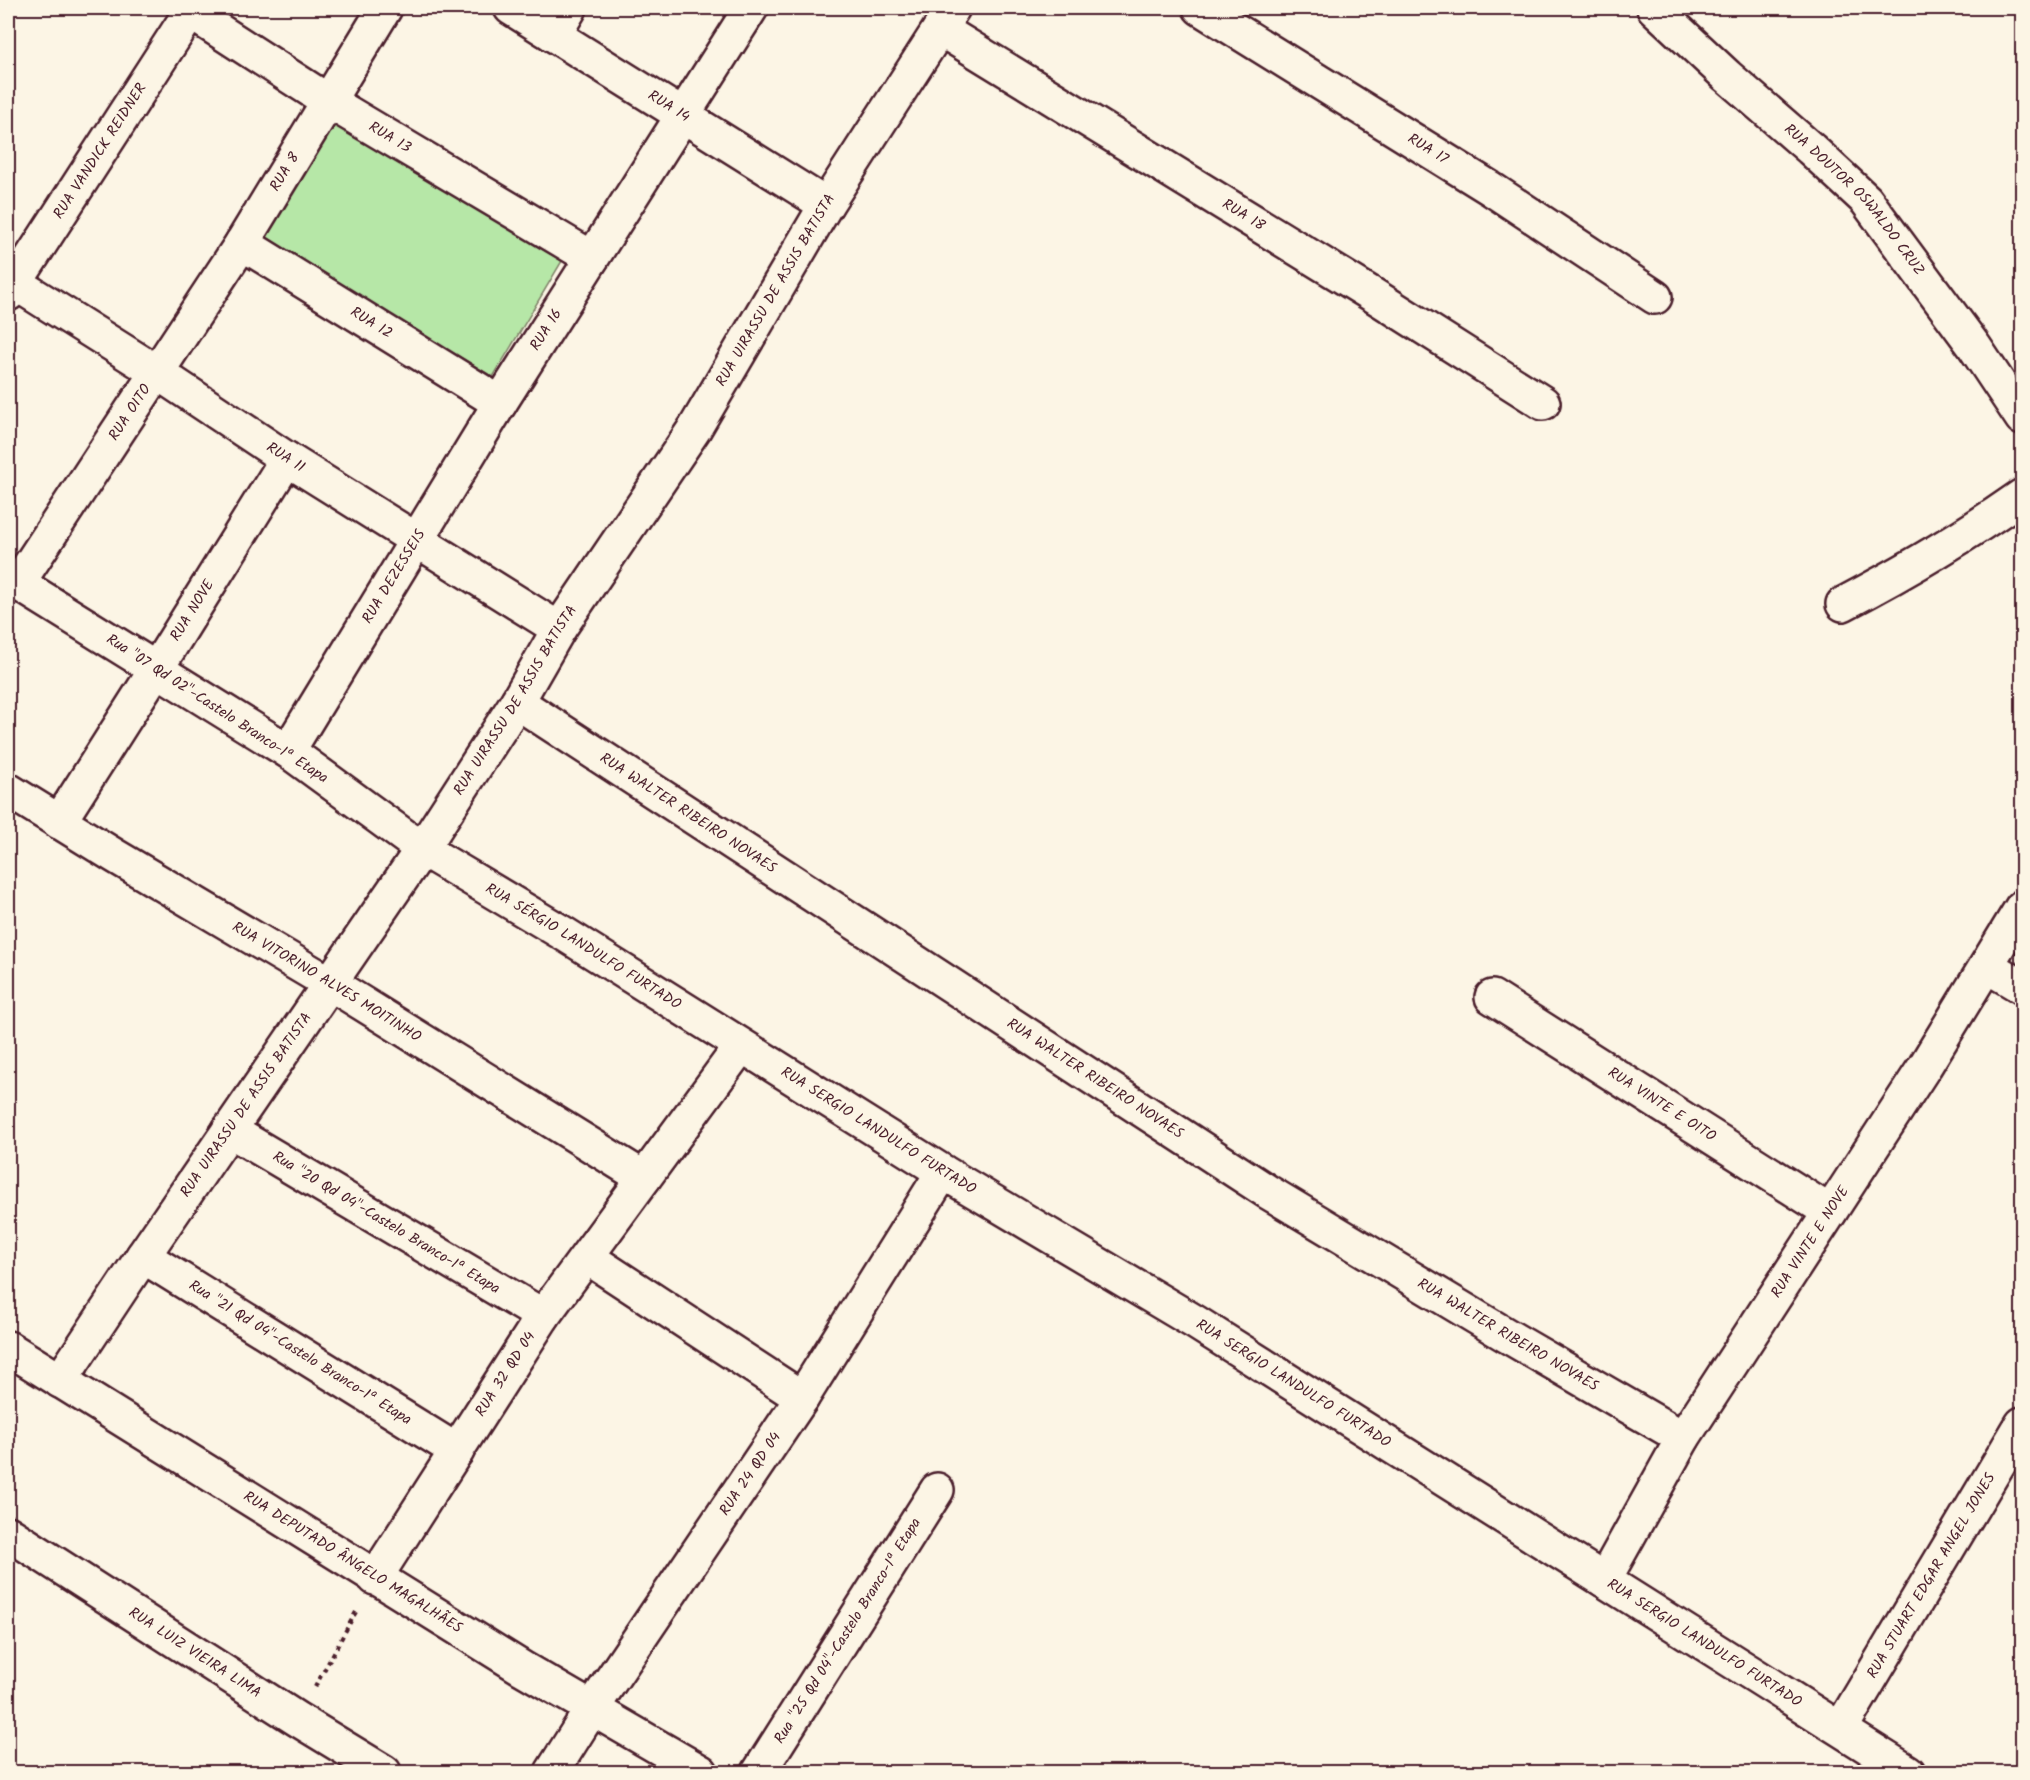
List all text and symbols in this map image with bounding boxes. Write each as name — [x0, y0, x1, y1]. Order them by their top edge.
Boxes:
street label: RUA VANDICK REIDNER — [47, 78, 153, 224]
street label: RUA 14 — [643, 84, 695, 129]
street label: RUA 13 — [364, 116, 416, 160]
street label: RUA DOUTOR OSWALDO CRUZ — [1778, 118, 1930, 281]
street label: RUA 17 — [1402, 127, 1454, 172]
street label: RUA 8 — [264, 147, 307, 196]
street label: RUA UIRASSU DE ASSIS BATISTA — [710, 189, 842, 391]
street label: RUA 18 — [1217, 193, 1270, 238]
street label: RUA 12 — [345, 301, 397, 346]
street label: RUA 16 — [524, 304, 569, 356]
street label: RUA OITO — [103, 379, 158, 446]
street label: RUA 11 — [261, 436, 310, 479]
street label: RUA DEZESSEIS — [356, 525, 432, 629]
street label: RUA NOVE — [164, 574, 222, 646]
street label: RUA UIRASSU DE ASSIS BATISTA — [447, 601, 584, 801]
street label: Rua "07 Qd 02"-Castelo Branco-1ª Etapa — [101, 628, 333, 790]
street label: RUA WALTER RIBEIRO NOVAES — [595, 747, 781, 880]
street label: RUA SÉRGIO LANDULFO FURTADO — [480, 877, 686, 1016]
street label: RUA VITORINO ALVES MOITINHO — [227, 916, 426, 1049]
street label: RUA UIRASSU DE ASSIS BATISTA — [174, 1008, 319, 1203]
street label: RUA WALTER RIBEIRO NOVAES — [1002, 1012, 1188, 1146]
street label: RUA SERGIO LANDULFO FURTADO — [776, 1061, 981, 1201]
street label: RUA VINTE E OITO — [1603, 1061, 1721, 1148]
street label: Rua "20 Qd 04"-Castelo Branco-1ª Etapa — [268, 1145, 504, 1301]
street label: RUA VINTE E NOVE — [1765, 1180, 1856, 1303]
street label: RUA WALTER RIBEIRO NOVAES — [1412, 1272, 1603, 1398]
street label: Rua "21 Qd 04"-Castelo Branco-1ª Etapa — [184, 1274, 416, 1432]
street label: RUA SERGIO LANDULFO FURTADO — [1191, 1313, 1395, 1455]
street label: RUA 32 QD 04 — [469, 1327, 542, 1422]
street label: RUA 24 QD 04 — [713, 1427, 788, 1521]
street label: RUA STUART EDGAR ANGEL JONES — [1861, 1468, 2002, 1683]
street label: RUA DEPUTADO ÂNGELO MAGALHÃES — [238, 1485, 467, 1640]
street label: Rua "25 Qd 04"-Castelo Branco-1ª Etapa — [768, 1513, 928, 1749]
street label: RUA SERGIO LANDULFO FURTADO — [1602, 1573, 1806, 1714]
street label: RUA LUIZ VIEIRA LIMA — [123, 1601, 266, 1705]

